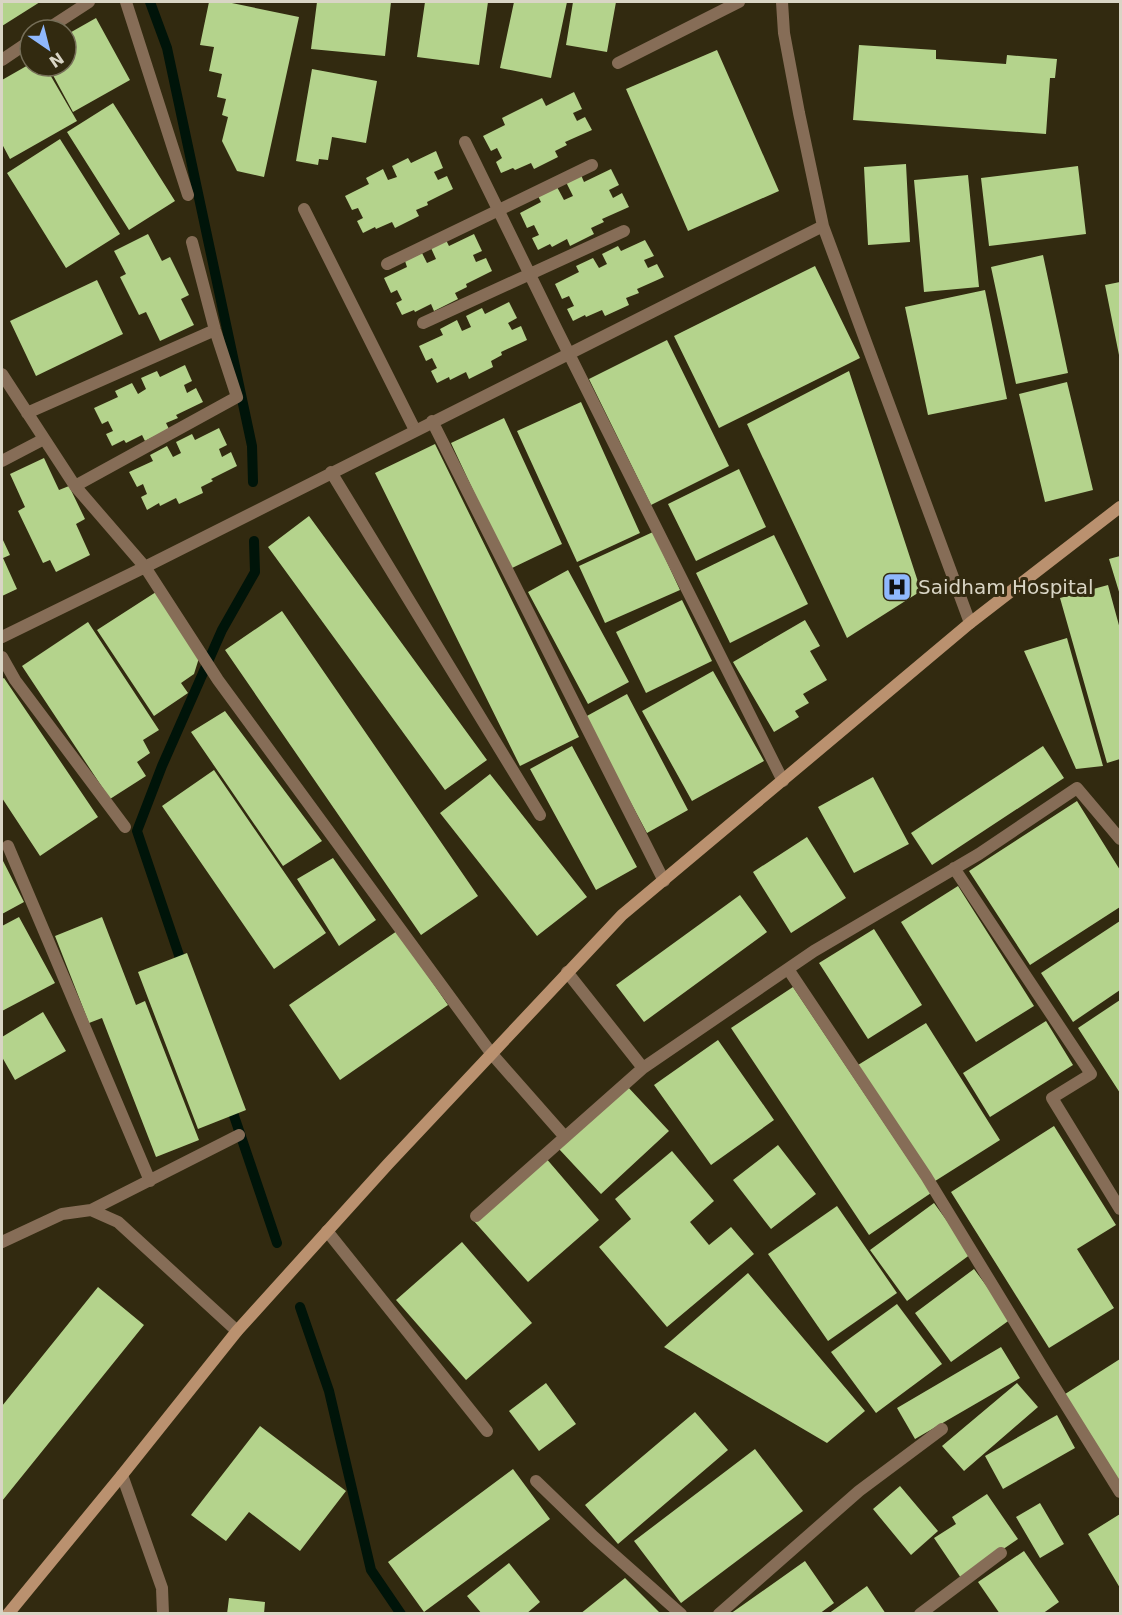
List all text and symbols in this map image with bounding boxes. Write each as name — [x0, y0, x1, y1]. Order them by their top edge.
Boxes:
north arrow — [18, 18, 78, 78]
text: N — [45, 48, 67, 71]
hospital icon: Saidham Hospital — [881, 571, 913, 603]
place label: Saidham Hospital — [918, 575, 1094, 599]

